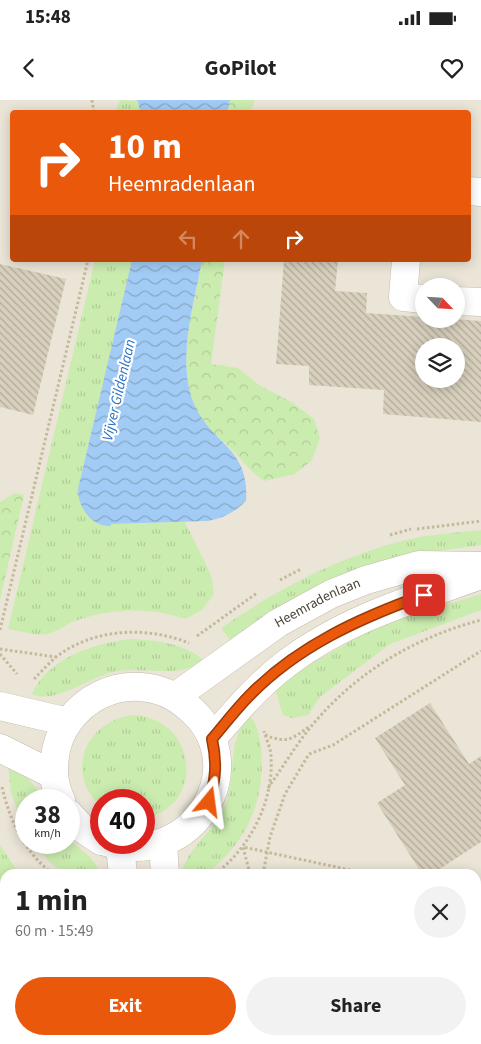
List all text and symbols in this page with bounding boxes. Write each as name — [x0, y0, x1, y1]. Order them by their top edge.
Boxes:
text: 15:48 — [25, 4, 71, 31]
text: GoPilot — [205, 52, 276, 84]
icon: back — [15, 54, 43, 82]
icon: heart — [438, 54, 466, 82]
text: 10 m — [108, 122, 182, 172]
icon: right — [25, 130, 90, 195]
text: Heemradenlaan — [108, 168, 256, 200]
icon: left — [174, 225, 202, 253]
icon: ahead — [227, 225, 255, 253]
icon: right — [280, 225, 308, 253]
north arrow — [415, 278, 465, 328]
map controls — [415, 278, 465, 388]
water label: Vijver Gildenlaan — [97, 337, 141, 443]
button: layers — [415, 338, 465, 388]
street label: Heemradenlaan — [271, 573, 364, 633]
pin — [403, 574, 445, 616]
icon: arrive — [410, 581, 438, 609]
position arrow — [182, 775, 234, 827]
speed limit sign: 40 — [90, 789, 155, 854]
text: 38 — [34, 797, 61, 833]
text: km/h — [34, 825, 61, 842]
text: 1 min — [15, 879, 88, 922]
button: close — [414, 886, 466, 938]
text: 60 m · 15:49 — [15, 920, 94, 942]
button: Exit — [15, 977, 236, 1035]
button: Share — [246, 977, 466, 1035]

